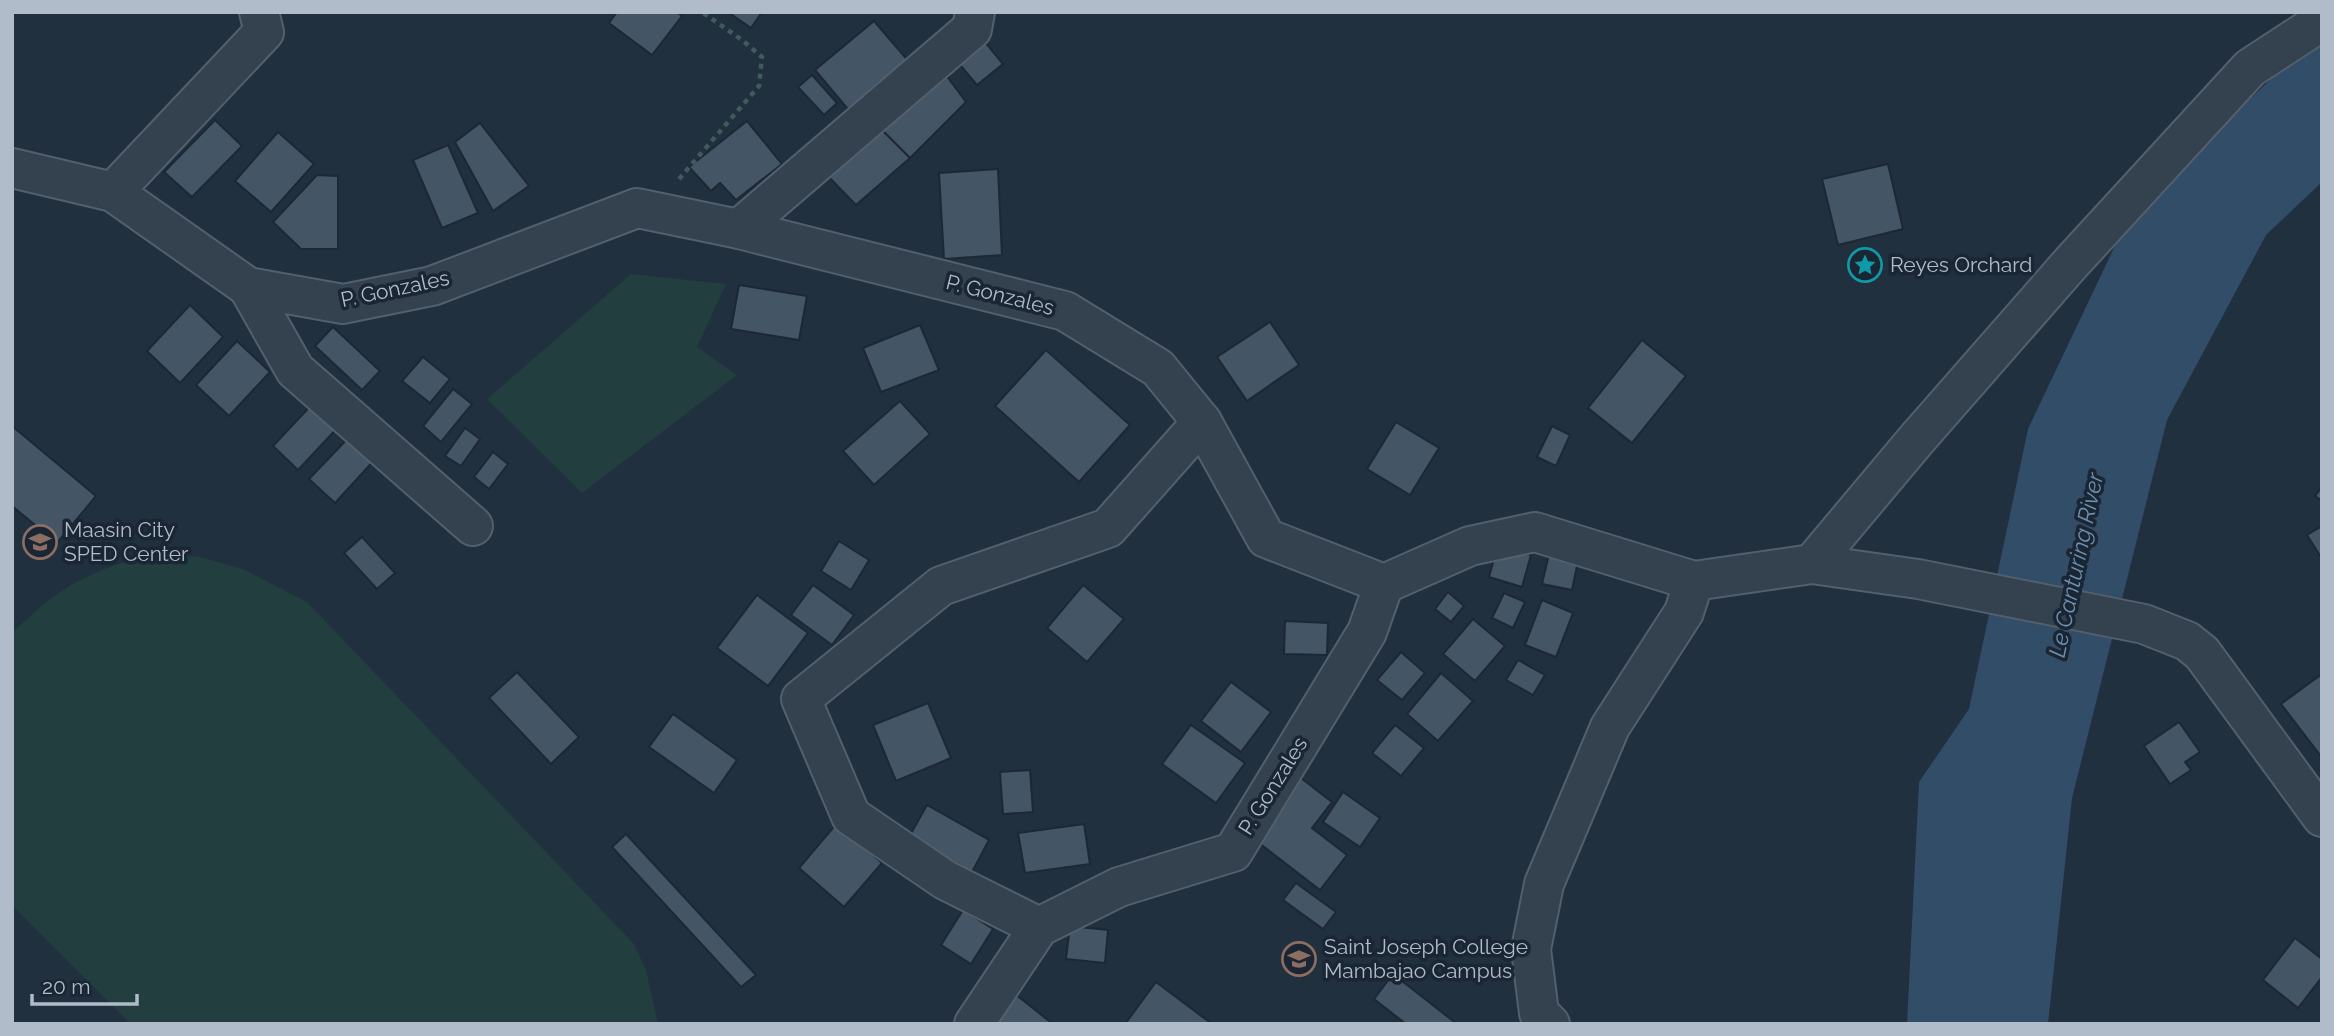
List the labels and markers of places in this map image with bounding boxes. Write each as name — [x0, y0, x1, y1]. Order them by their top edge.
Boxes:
place icon: Reyes Orchard — [1846, 246, 1884, 284]
place label: Reyes Orchard — [1890, 252, 2032, 277]
place label: Maasin City SPED Center — [64, 517, 189, 566]
school or university icon: Maasin City SPED Center — [21, 523, 59, 561]
place label: Saint Joseph College Mambajao Campus — [1324, 934, 1528, 983]
school or university icon: Saint Joseph College Mambajao Campus — [1280, 940, 1318, 978]

